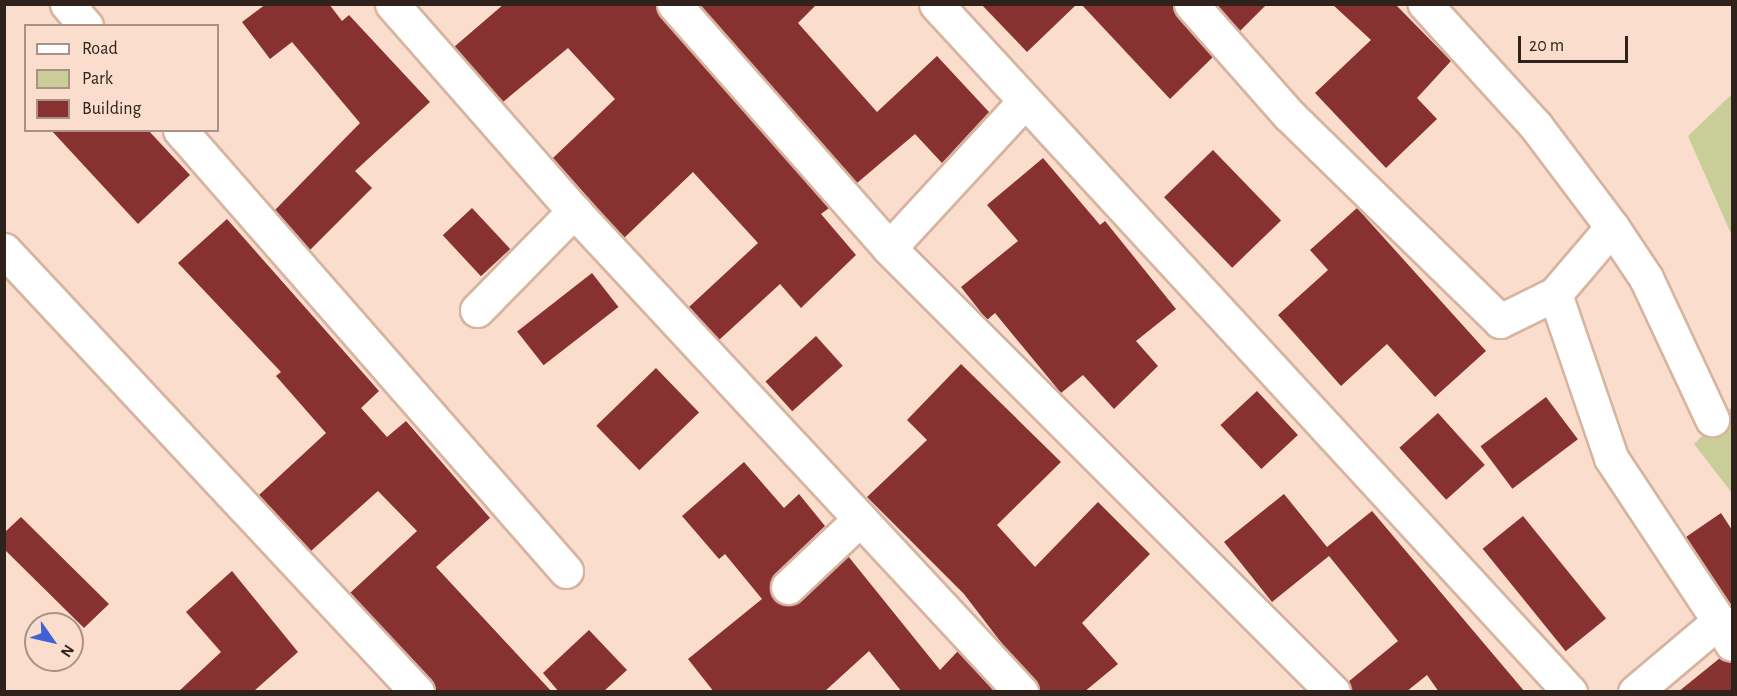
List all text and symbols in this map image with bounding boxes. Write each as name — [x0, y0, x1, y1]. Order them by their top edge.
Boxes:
legend — [24, 24, 219, 132]
scale bar — [1521, 24, 1630, 62]
text: 20 m — [1529, 37, 1564, 55]
text: Road — [82, 40, 118, 58]
text: Park — [82, 70, 113, 88]
text: Building — [82, 100, 141, 118]
north arrow — [24, 612, 84, 672]
text: N — [58, 642, 77, 660]

